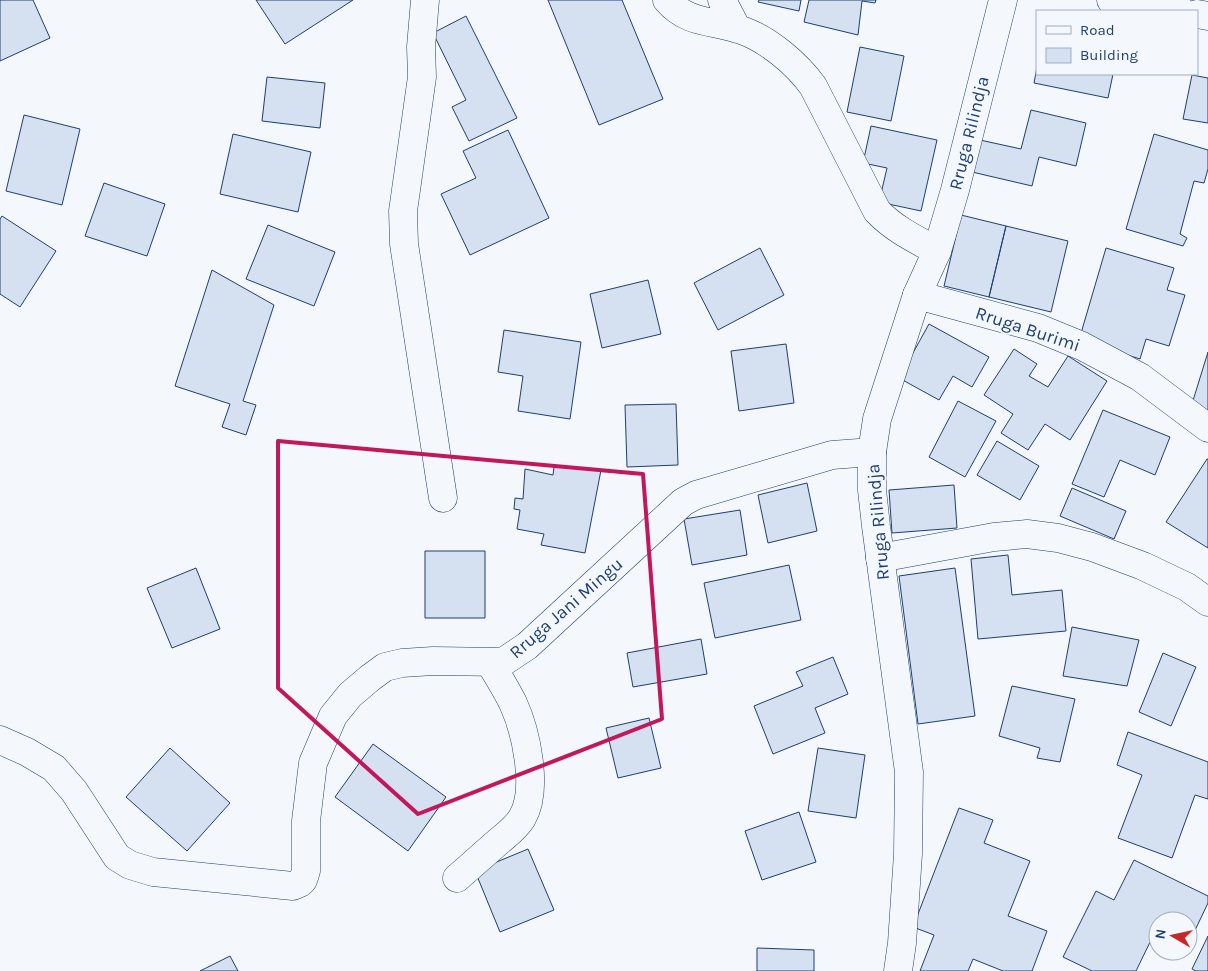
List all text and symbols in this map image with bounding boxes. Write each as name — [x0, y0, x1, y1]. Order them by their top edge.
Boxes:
legend — [1036, 10, 1198, 75]
text: Road — [1080, 21, 1115, 39]
text: Building — [1080, 46, 1138, 64]
street label: Rruga Rilindja — [944, 74, 994, 192]
street label: Rruga Burimi — [973, 302, 1083, 356]
street label: Rruga Rilindja — [862, 463, 894, 581]
street label: Rruga Jani Mingu — [505, 553, 627, 663]
north arrow — [1148, 911, 1198, 961]
text: N — [1151, 928, 1170, 940]

